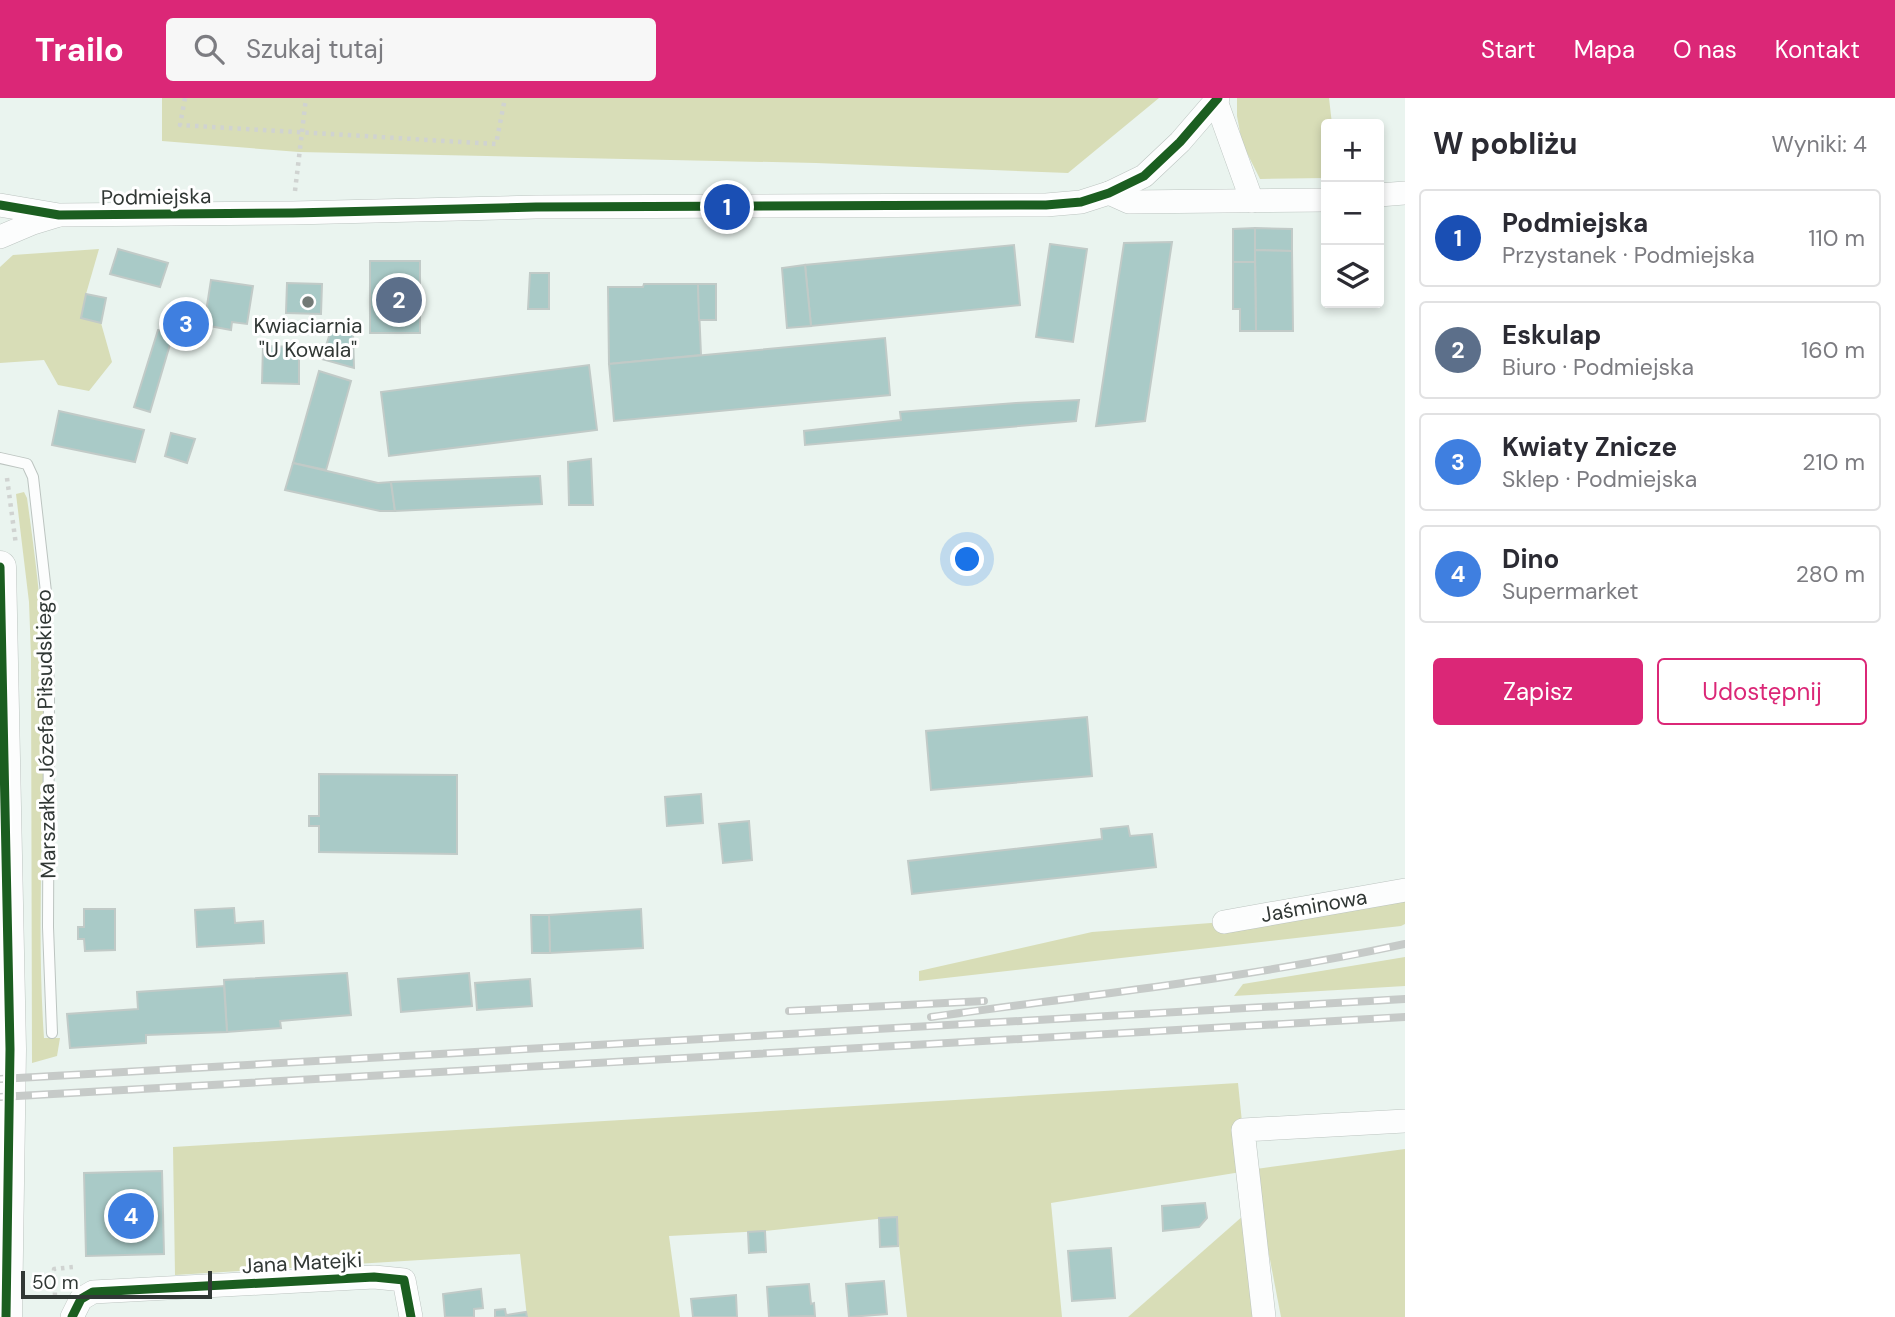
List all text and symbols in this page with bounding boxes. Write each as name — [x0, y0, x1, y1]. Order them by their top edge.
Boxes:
search box — [166, 18, 656, 81]
text: Trailo — [35, 28, 124, 71]
icon: search — [190, 30, 228, 68]
text: Szukaj tutaj — [246, 32, 384, 66]
text: Start — [1481, 34, 1536, 65]
text: Mapa — [1574, 34, 1635, 65]
text: O nas — [1673, 34, 1737, 65]
text: Kontakt — [1775, 34, 1860, 65]
map controls — [1321, 119, 1384, 308]
button: + — [1321, 119, 1384, 182]
text: W pobliżu — [1433, 124, 1578, 163]
text: Wyniki: 4 — [1771, 129, 1867, 159]
pin: 1 — [704, 181, 750, 233]
street label: Podmiejska — [101, 182, 211, 212]
button: − — [1321, 182, 1384, 245]
text: Podmiejska — [1502, 206, 1648, 240]
text: 1 — [1454, 223, 1462, 253]
text: 110 m — [1808, 223, 1865, 253]
text: Przystanek · Podmiejska — [1502, 240, 1755, 270]
button: layers — [1321, 245, 1384, 308]
pin: 2 — [376, 274, 422, 326]
marker: Kwiaciarnia "U Kowala" — [300, 294, 316, 310]
pin: 3 — [163, 298, 209, 350]
place label: Kwiaciarnia "U Kowala" — [254, 312, 362, 364]
text: Eskulap — [1502, 318, 1601, 352]
text: 2 — [1451, 335, 1465, 365]
text: 160 m — [1801, 335, 1865, 365]
text: Biuro · Podmiejska — [1502, 352, 1694, 382]
text: Kwiaty Znicze — [1502, 430, 1677, 464]
text: 3 — [1451, 447, 1465, 477]
text: 210 m — [1802, 447, 1865, 477]
text: Sklep · Podmiejska — [1502, 464, 1697, 494]
your location — [950, 542, 984, 576]
text: Dino — [1502, 542, 1559, 576]
text: 4 — [1451, 559, 1465, 589]
text: 280 m — [1796, 559, 1865, 589]
text: Supermarket — [1502, 576, 1638, 606]
street label: Marszałka Józefa Piłsudskiego — [29, 589, 63, 879]
button: Zapisz — [1433, 658, 1643, 725]
button: Udostępnij — [1657, 658, 1867, 725]
street label: Jaśminowa — [1259, 883, 1369, 929]
pin: 4 — [108, 1190, 154, 1242]
street label: Jana Matejki — [241, 1246, 363, 1280]
scale bar — [21, 1268, 212, 1300]
text: 50 m — [32, 1270, 79, 1295]

